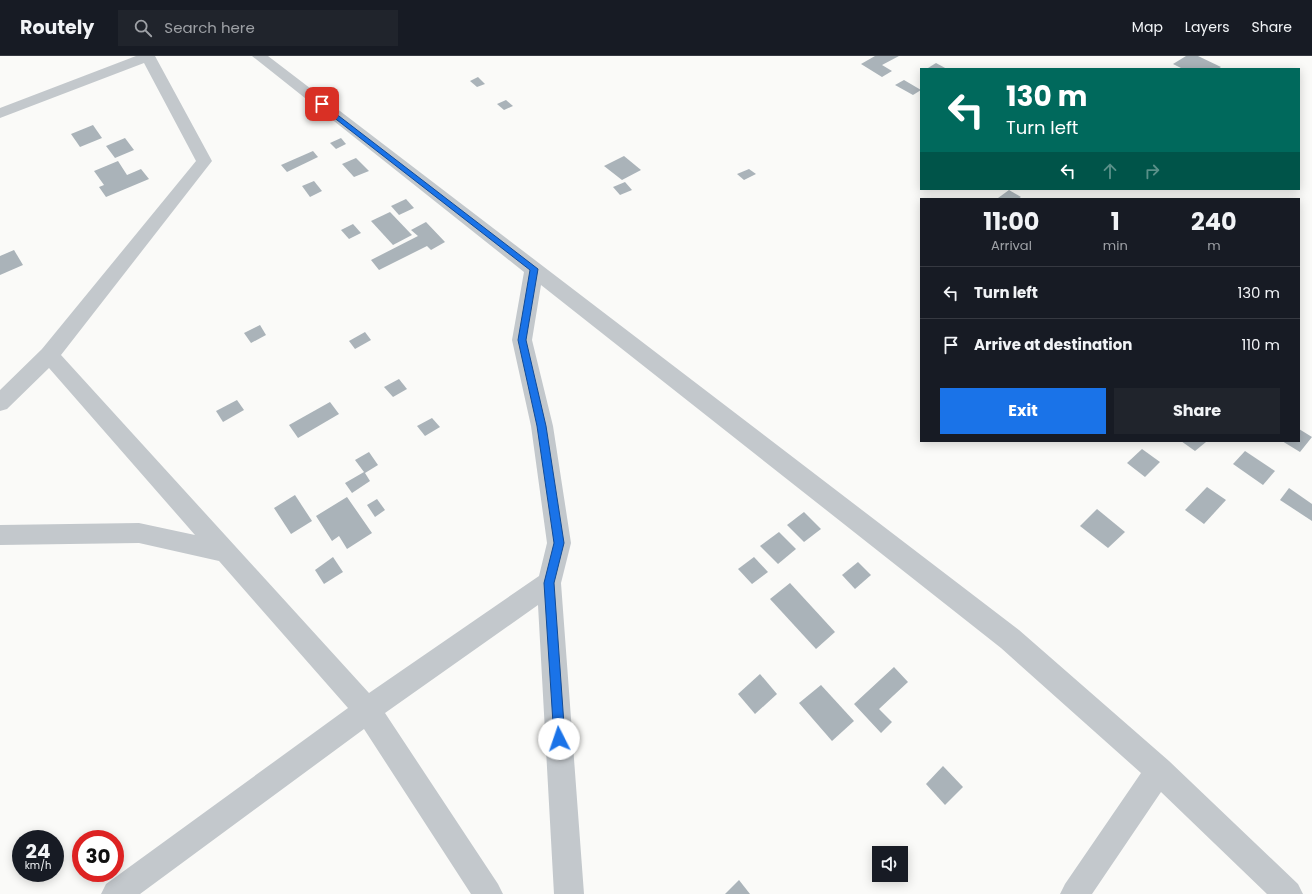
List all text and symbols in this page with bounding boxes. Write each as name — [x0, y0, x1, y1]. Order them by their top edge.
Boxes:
search box — [118, 10, 398, 46]
text: Routely — [20, 14, 94, 41]
icon: search — [132, 17, 154, 39]
text: Search here — [164, 17, 255, 38]
text: Map — [1132, 17, 1163, 37]
text: Layers — [1185, 17, 1229, 37]
text: Share — [1251, 17, 1292, 37]
text: 130 m — [1006, 77, 1087, 116]
icon: left — [940, 84, 992, 136]
pin — [305, 87, 339, 121]
icon: arrive — [311, 93, 333, 115]
text: Turn left — [1006, 115, 1078, 140]
icon: left — [1057, 160, 1079, 182]
icon: ahead — [1099, 160, 1121, 182]
icon: right — [1141, 160, 1163, 182]
text: 11:00 — [983, 205, 1039, 238]
text: 1 — [1111, 205, 1120, 238]
text: 240 — [1191, 205, 1237, 238]
text: Arrival — [991, 236, 1032, 255]
text: min — [1103, 236, 1128, 255]
text: m — [1207, 236, 1221, 255]
icon: left — [940, 282, 962, 304]
text: Turn left — [974, 282, 1038, 303]
text: 130 m — [1237, 282, 1280, 303]
icon: arrive — [940, 334, 962, 356]
text: Arrive at destination — [974, 334, 1132, 355]
text: 110 m — [1242, 334, 1280, 355]
button: Exit — [940, 388, 1106, 434]
button: Share — [1114, 388, 1280, 434]
position arrow — [538, 718, 580, 760]
speed limit sign: 30 — [72, 830, 124, 882]
text: 24 — [26, 837, 50, 865]
map controls — [872, 846, 908, 882]
button: sound — [872, 846, 908, 882]
text: km/h — [25, 858, 51, 873]

